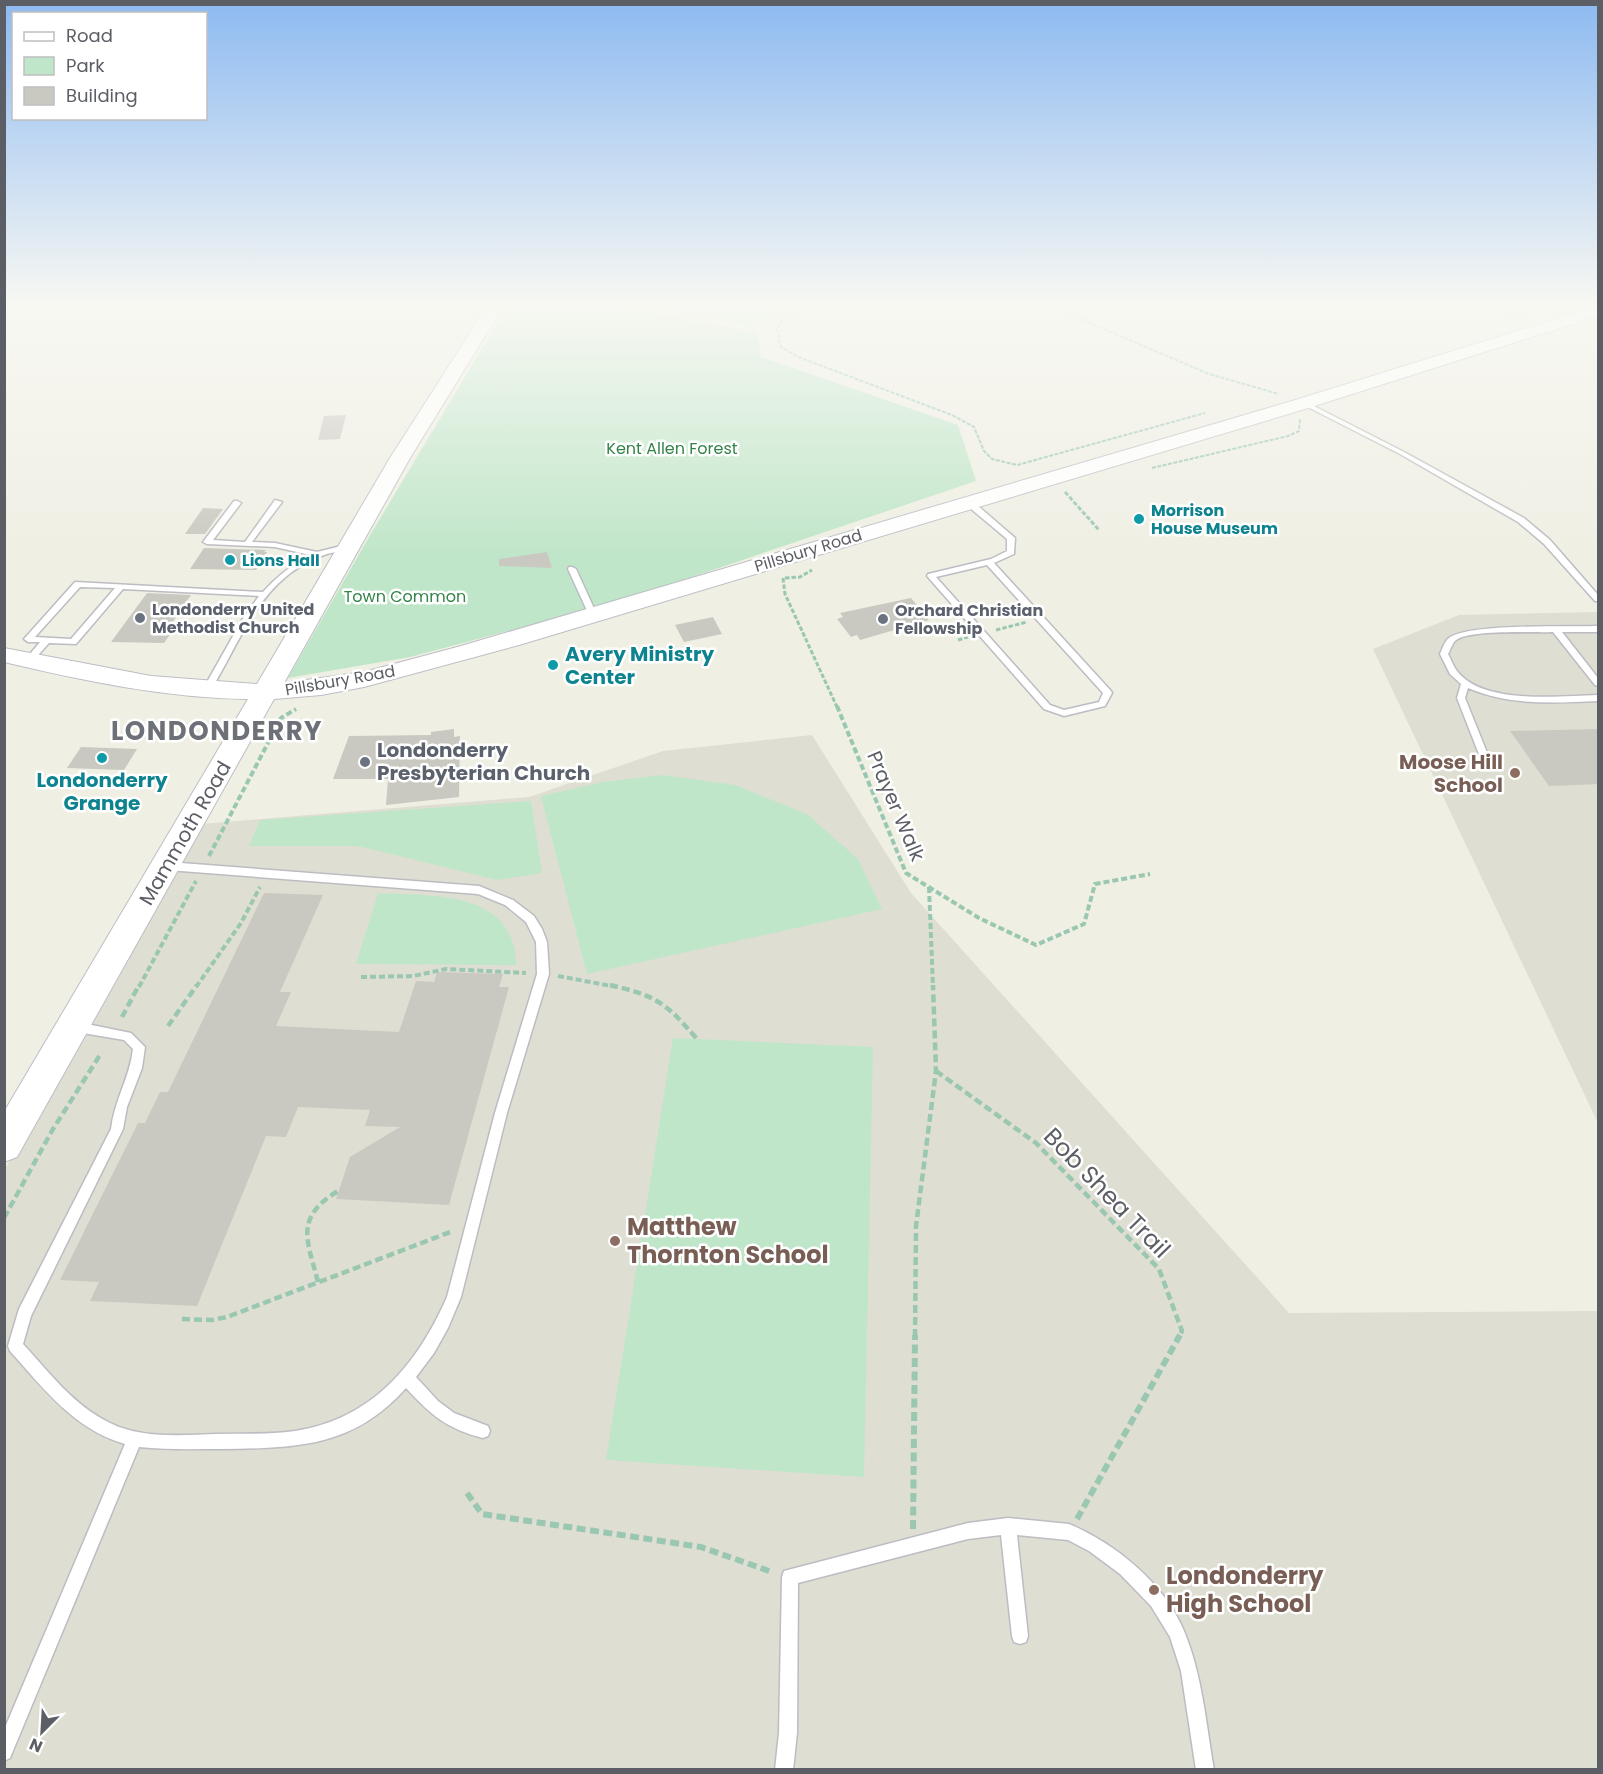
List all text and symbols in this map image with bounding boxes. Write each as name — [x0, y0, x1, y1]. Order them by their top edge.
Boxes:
legend — [12, 12, 207, 120]
text: Road — [66, 23, 113, 48]
text: Park — [66, 53, 105, 78]
text: Building — [66, 83, 138, 108]
park label: Kent Allen Forest — [606, 437, 738, 460]
place label: Morrison House Museum — [1151, 499, 1278, 540]
marker: Morrison House Museum — [1132, 512, 1146, 526]
street label: Pillsbury Road — [752, 523, 865, 578]
place label: Lions Hall — [242, 549, 320, 572]
marker: Lions Hall — [223, 553, 237, 567]
park label: Town Common — [344, 585, 466, 608]
place label: Londonderry United Methodist Church — [152, 598, 314, 639]
place label: Orchard Christian Fellowship — [895, 599, 1043, 640]
marker: Londonderry United Methodist Church — [133, 611, 147, 625]
marker: Orchard Christian Fellowship — [876, 612, 890, 626]
place label: Avery Ministry Center — [565, 640, 714, 691]
marker: Avery Ministry Center — [546, 658, 560, 672]
street label: Pillsbury Road — [283, 659, 397, 701]
district label: LONDONDERRY — [111, 713, 323, 749]
place label: Londonderry Presbyterian Church — [377, 736, 590, 787]
street label: Prayer Walk — [860, 747, 932, 866]
place label: Moose Hill School — [1399, 748, 1503, 799]
marker: Londonderry Grange — [95, 751, 109, 765]
marker: Londonderry Presbyterian Church — [358, 755, 372, 769]
street label: Mammoth Road — [132, 756, 238, 910]
place label: Londonderry Grange — [36, 766, 168, 817]
marker: Moose Hill School — [1508, 766, 1522, 780]
street label: Bob Shea Trail — [1037, 1120, 1178, 1265]
place label: Matthew Thornton School — [627, 1210, 829, 1271]
marker: Matthew Thornton School — [608, 1234, 622, 1248]
place label: Londonderry High School — [1166, 1559, 1324, 1620]
marker: Londonderry High School — [1147, 1583, 1161, 1597]
north arrow — [12, 1702, 72, 1762]
text: N — [26, 1732, 46, 1758]

